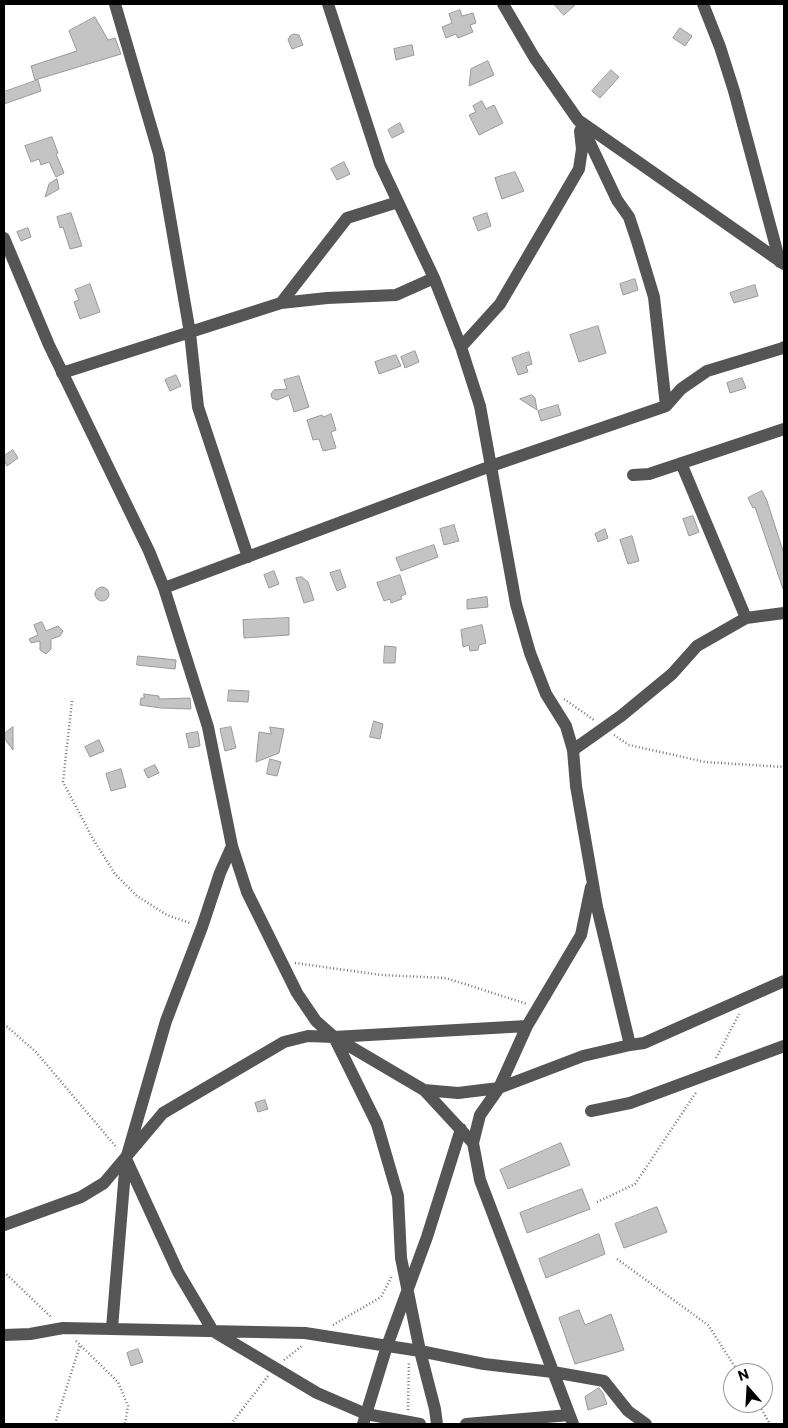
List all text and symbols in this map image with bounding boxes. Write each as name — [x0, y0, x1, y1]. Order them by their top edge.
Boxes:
north arrow — [723, 1363, 773, 1413]
text: N — [736, 1365, 751, 1384]

